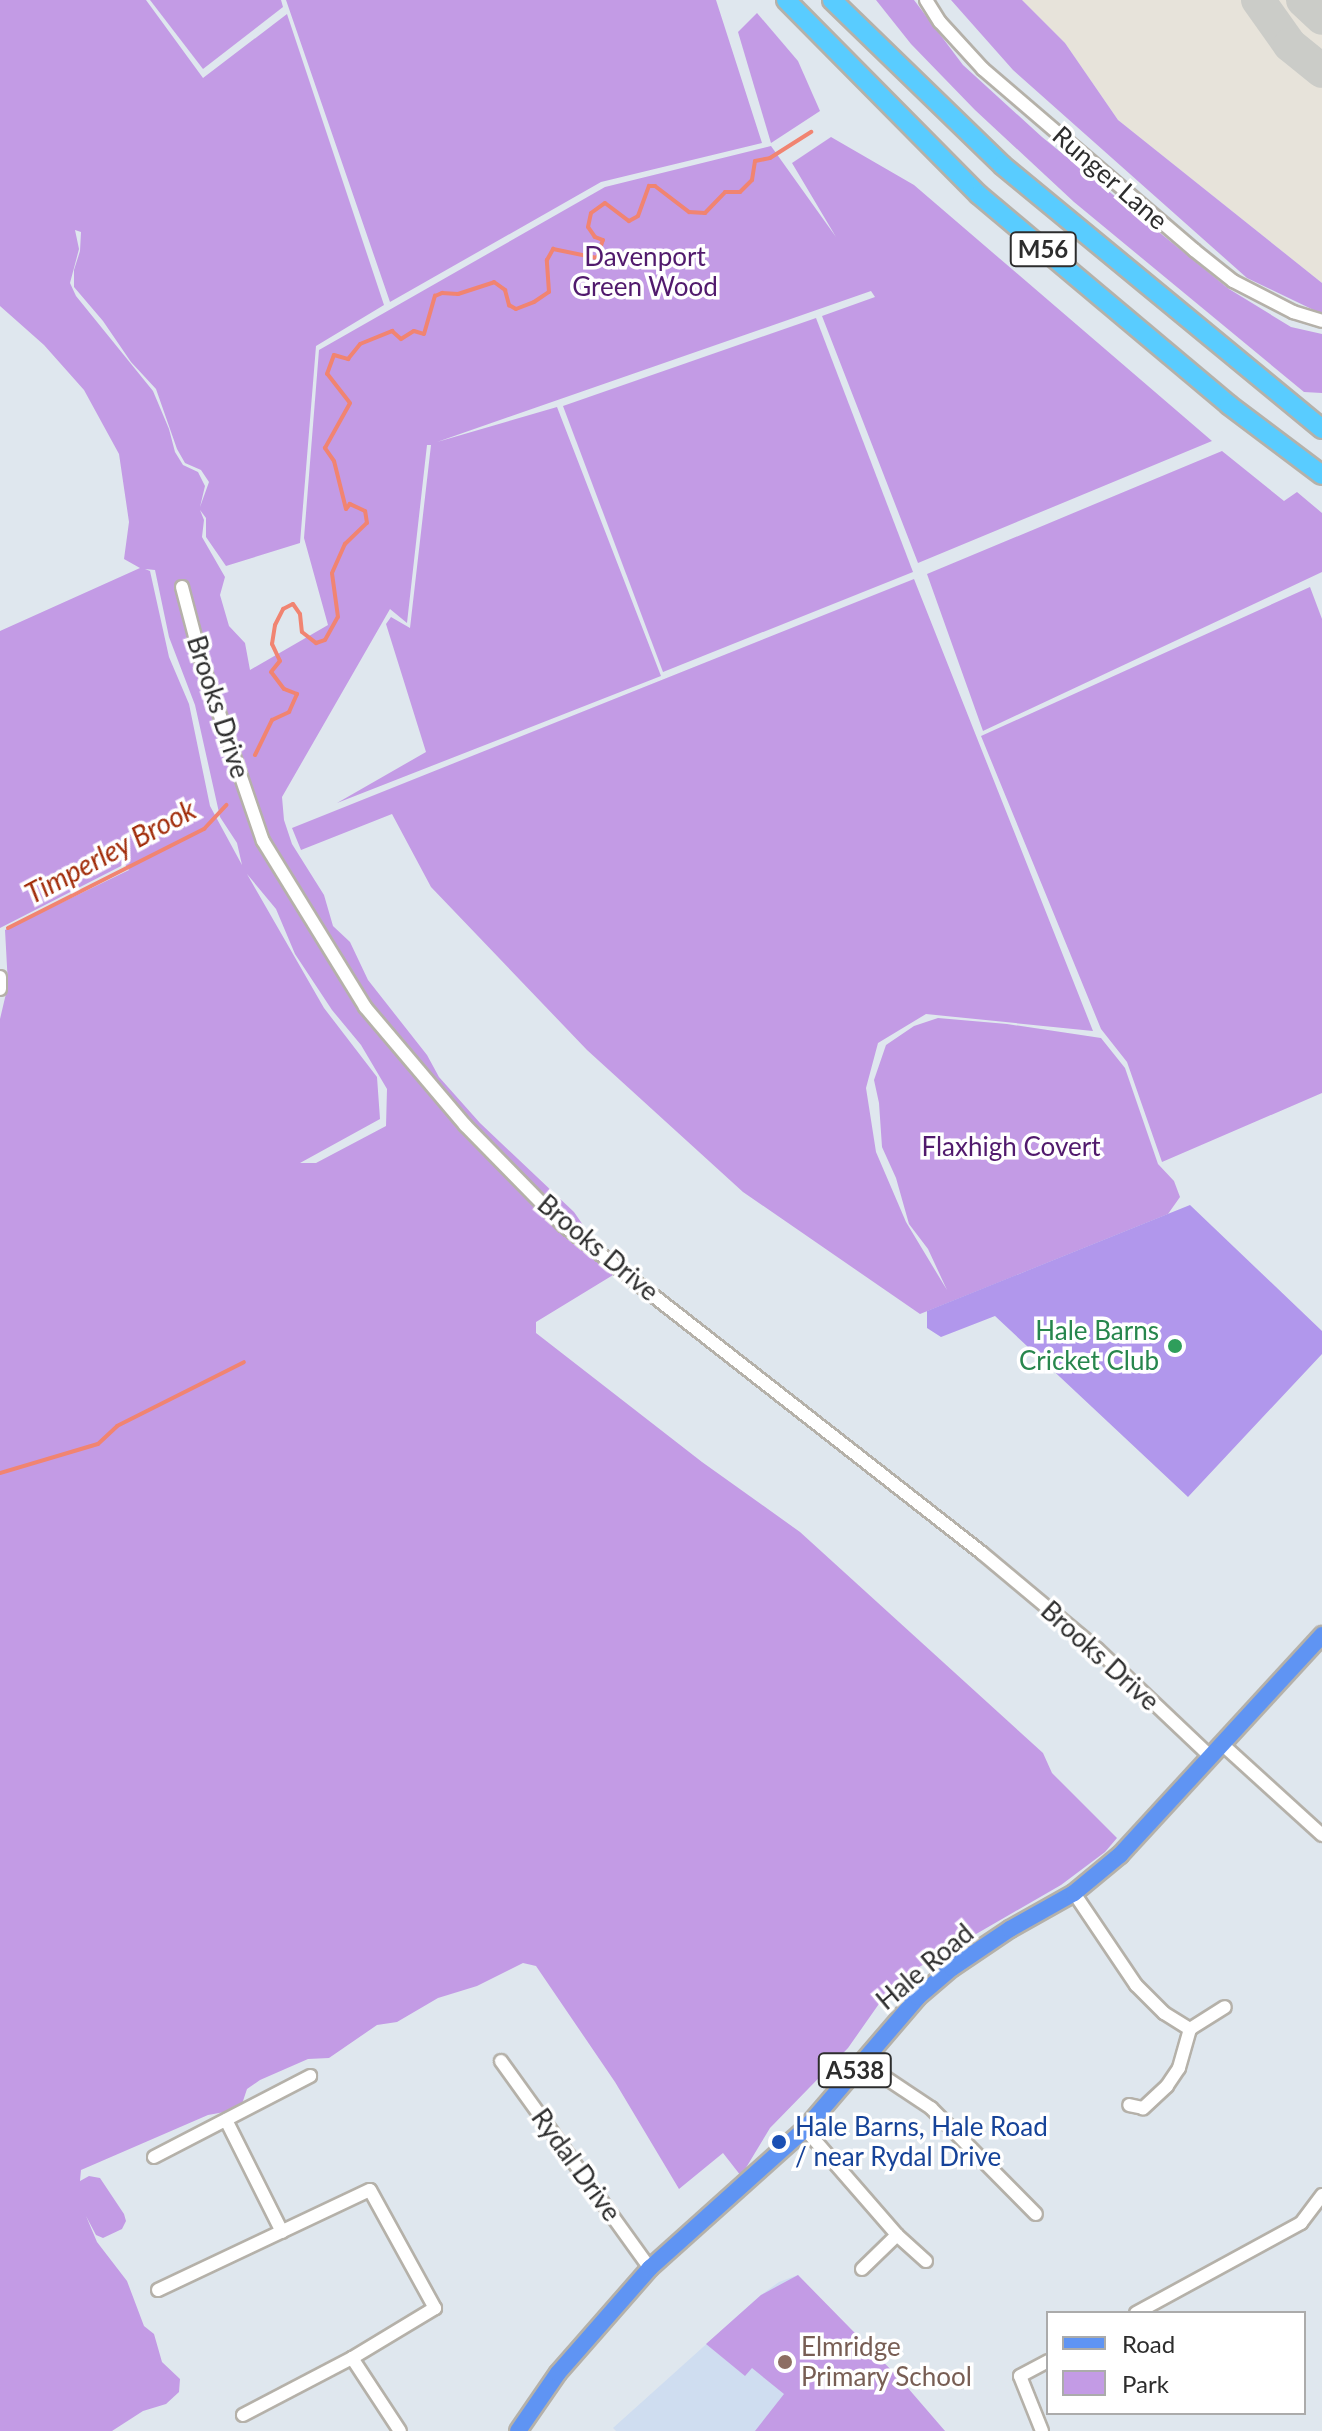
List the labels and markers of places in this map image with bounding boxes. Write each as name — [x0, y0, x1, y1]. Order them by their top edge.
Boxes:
place label: Hale Barns Cricket Club — [1019, 1315, 1159, 1376]
marker: Hale Barns Cricket Club — [1166, 1337, 1184, 1355]
place label: Hale Barns, Hale Road / near Rydal Drive — [795, 2111, 1048, 2172]
marker: Hale Barns, Hale Road / near Rydal Drive — [770, 2133, 788, 2151]
place label: Elmridge Primary School — [801, 2331, 972, 2392]
marker: Elmridge Primary School — [776, 2353, 794, 2371]

